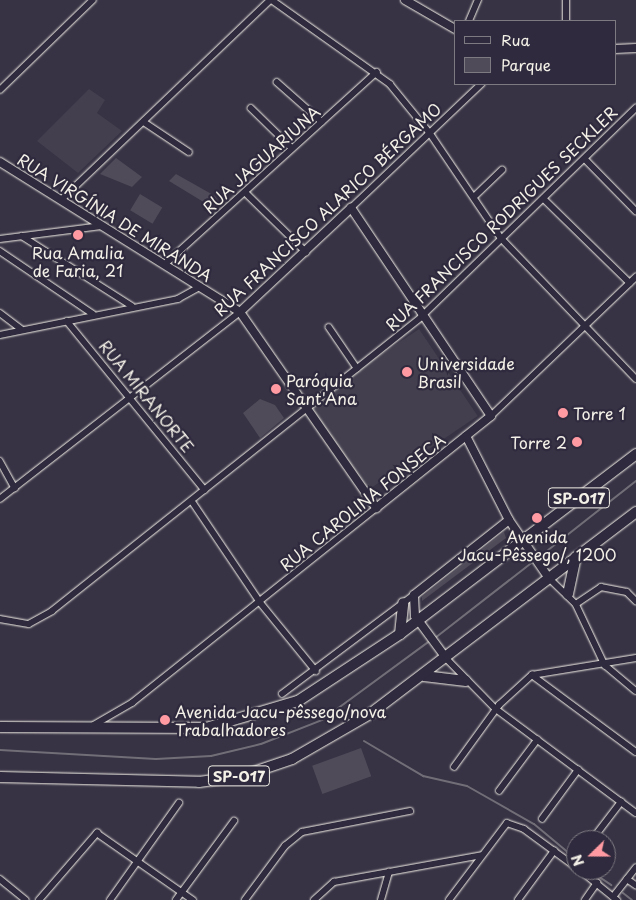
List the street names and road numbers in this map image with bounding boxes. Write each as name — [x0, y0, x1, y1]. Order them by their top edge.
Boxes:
street label: RUA FRANCISCO ALARICO BÉRGAMO — [209, 98, 445, 320]
street label: RUA JAGUARIUNA — [198, 101, 324, 217]
street label: RUA FRANCISCO RODRIGUES SECKLER — [380, 101, 622, 335]
street label: RUA VIRGÍNIA DE MIRANDA — [14, 149, 216, 285]
street label: RUA MIRANORTE — [95, 335, 199, 457]
street label: RUA CAROLINA FONSECA — [275, 429, 449, 575]
road number: SP-017 — [548, 486, 610, 510]
road number: SP-017 — [208, 764, 270, 788]

